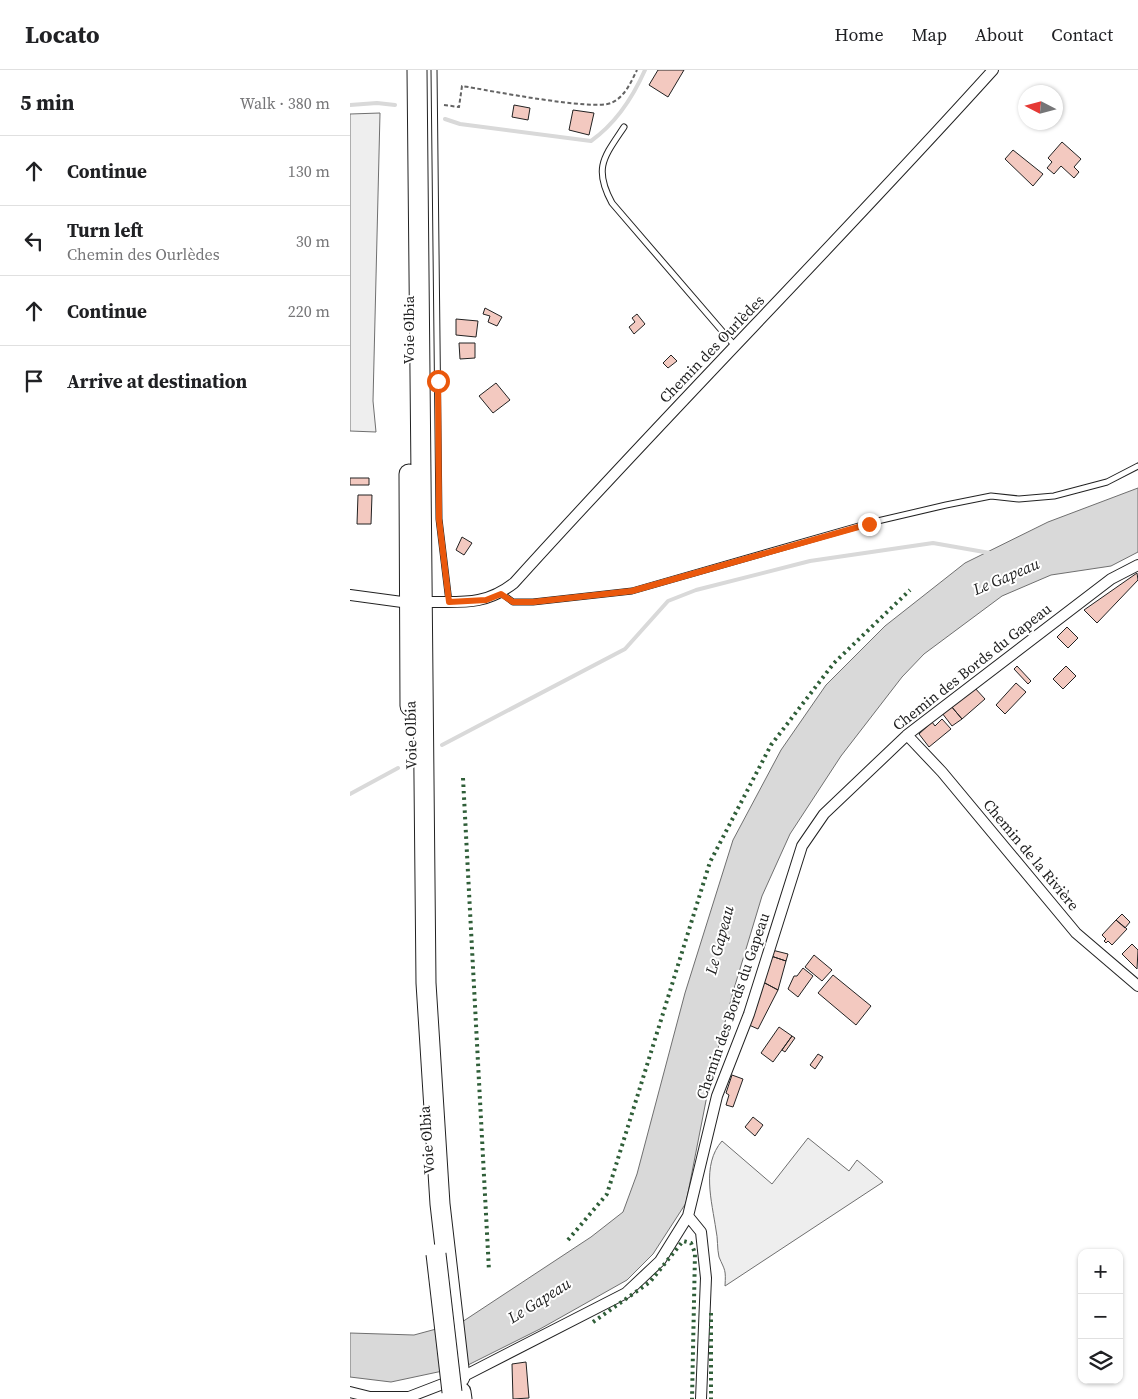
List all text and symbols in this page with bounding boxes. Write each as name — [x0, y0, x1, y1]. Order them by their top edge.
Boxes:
text: Locato — [25, 18, 100, 51]
text: Home — [835, 22, 884, 47]
text: Map — [912, 22, 947, 47]
text: About — [975, 22, 1023, 47]
text: Contact — [1051, 22, 1113, 47]
north arrow — [1018, 85, 1063, 130]
text: 5 min — [20, 88, 75, 117]
text: Walk · 380 m — [240, 92, 330, 114]
icon: ahead — [20, 157, 48, 185]
text: Continue — [67, 158, 147, 184]
text: 130 m — [288, 160, 330, 182]
text: Turn left — [67, 217, 143, 243]
icon: left — [20, 227, 48, 255]
text: 30 m — [296, 230, 330, 252]
text: Chemin des Ourlèdes — [67, 243, 220, 265]
street label: Chemin des Ourlèdes — [654, 290, 769, 407]
street label: Voie Olbia — [398, 295, 419, 364]
icon: ahead — [20, 297, 48, 325]
text: Continue — [67, 298, 147, 324]
text: 220 m — [288, 300, 330, 322]
icon: arrive — [20, 367, 48, 395]
text: Arrive at destination — [67, 368, 247, 394]
route start — [427, 370, 450, 393]
route end — [858, 513, 881, 536]
water label: Le Gapeau — [968, 552, 1044, 600]
street label: Chemin des Bords du Gapeau — [888, 598, 1056, 735]
street label: Voie Olbia — [399, 700, 422, 770]
street label: Chemin de la Rivière — [979, 795, 1084, 915]
water label: Le Gapeau — [699, 902, 739, 978]
street label: Chemin des Bords du Gapeau — [691, 910, 774, 1102]
street label: Voie Olbia — [414, 1105, 439, 1175]
map controls — [1078, 1249, 1123, 1384]
button: + — [1078, 1249, 1123, 1294]
water label: Le Gapeau — [502, 1272, 575, 1329]
button: − — [1078, 1294, 1123, 1339]
button: layers — [1078, 1339, 1123, 1384]

